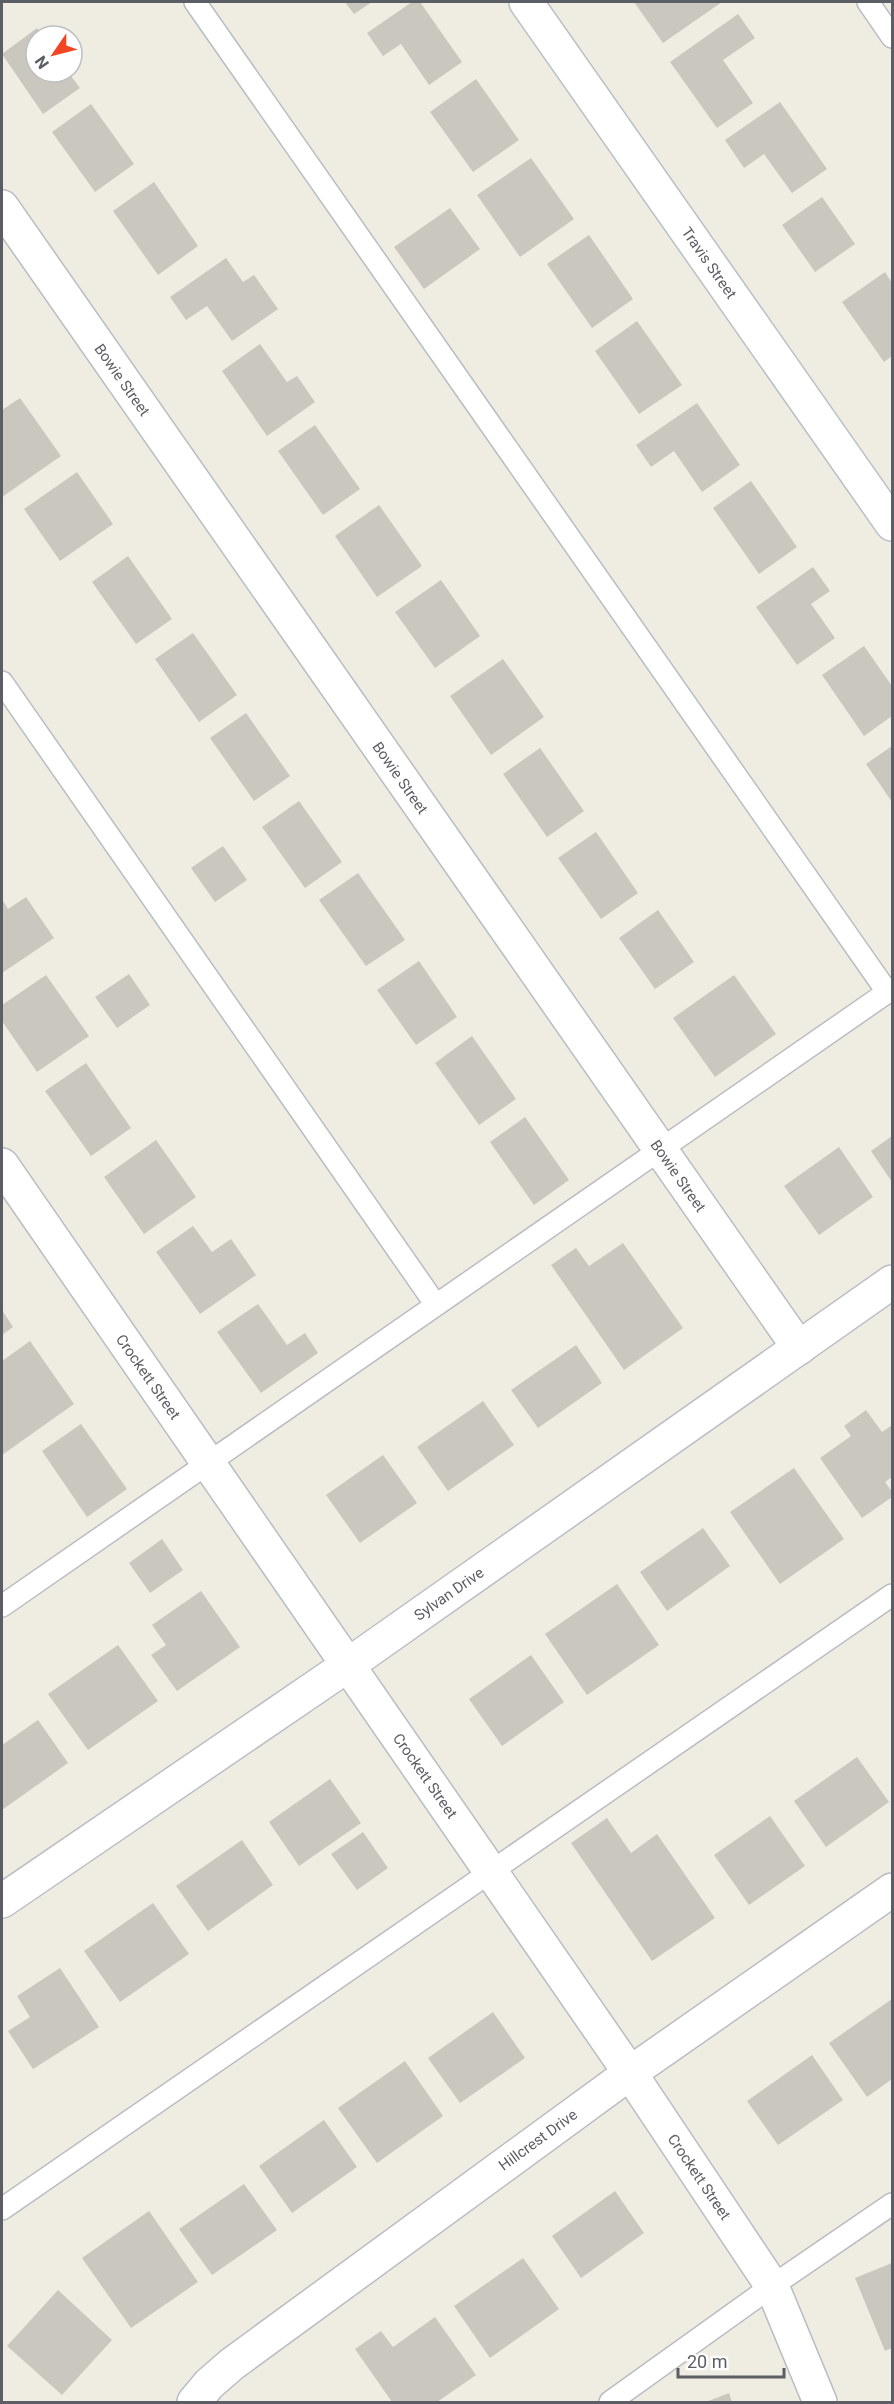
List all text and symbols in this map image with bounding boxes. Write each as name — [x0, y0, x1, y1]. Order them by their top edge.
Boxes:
north arrow — [24, 24, 84, 84]
text: N — [31, 52, 53, 72]
street label: Travis Street — [678, 224, 740, 302]
street label: Bowie Street — [91, 340, 154, 420]
street label: Bowie Street — [369, 738, 432, 818]
street label: Bowie Street — [647, 1136, 710, 1216]
street label: Crockett Street — [112, 1331, 184, 1423]
street label: Sylvan Drive — [411, 1563, 487, 1625]
street label: Crockett Street — [389, 1730, 461, 1822]
street label: Hillcrest Drive — [495, 2106, 581, 2174]
street label: Crockett Street — [664, 2131, 734, 2223]
scale bar — [678, 2341, 784, 2379]
text: 20 m — [687, 2351, 727, 2372]

